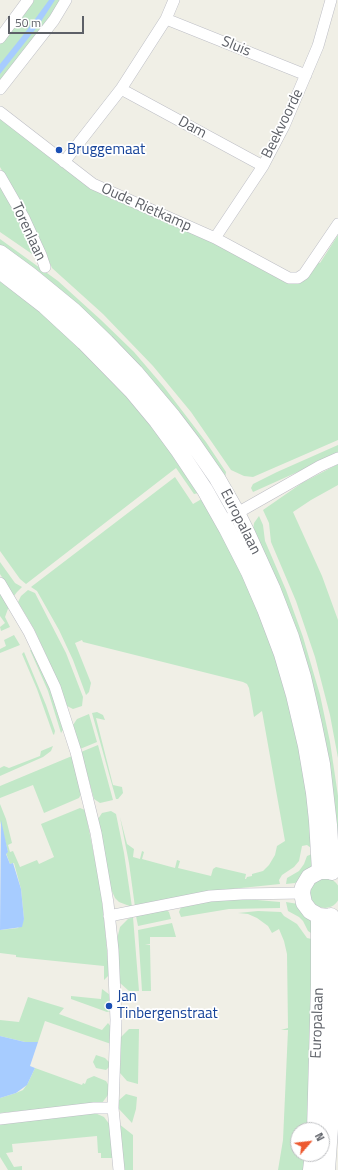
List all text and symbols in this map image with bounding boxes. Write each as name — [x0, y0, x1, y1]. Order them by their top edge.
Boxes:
scale bar — [10, 8, 86, 34]
text: 50 m — [15, 13, 41, 32]
street label: Sluis — [219, 33, 253, 61]
street label: Beekvoorde — [258, 86, 308, 162]
street label: Dam — [175, 113, 209, 143]
place label: Bruggemaat — [67, 141, 145, 159]
marker: Bruggemaat — [54, 145, 64, 155]
street label: Oude Rietkamp — [98, 180, 194, 236]
street label: Torenlaan — [7, 200, 49, 264]
street label: Europalaan — [216, 486, 264, 558]
street label: Europalaan — [308, 987, 328, 1059]
place label: Jan Tinbergenstraat — [117, 988, 218, 1023]
marker: Jan Tinbergenstraat — [104, 1001, 114, 1011]
north arrow — [290, 1122, 330, 1162]
text: N — [311, 1130, 329, 1144]

